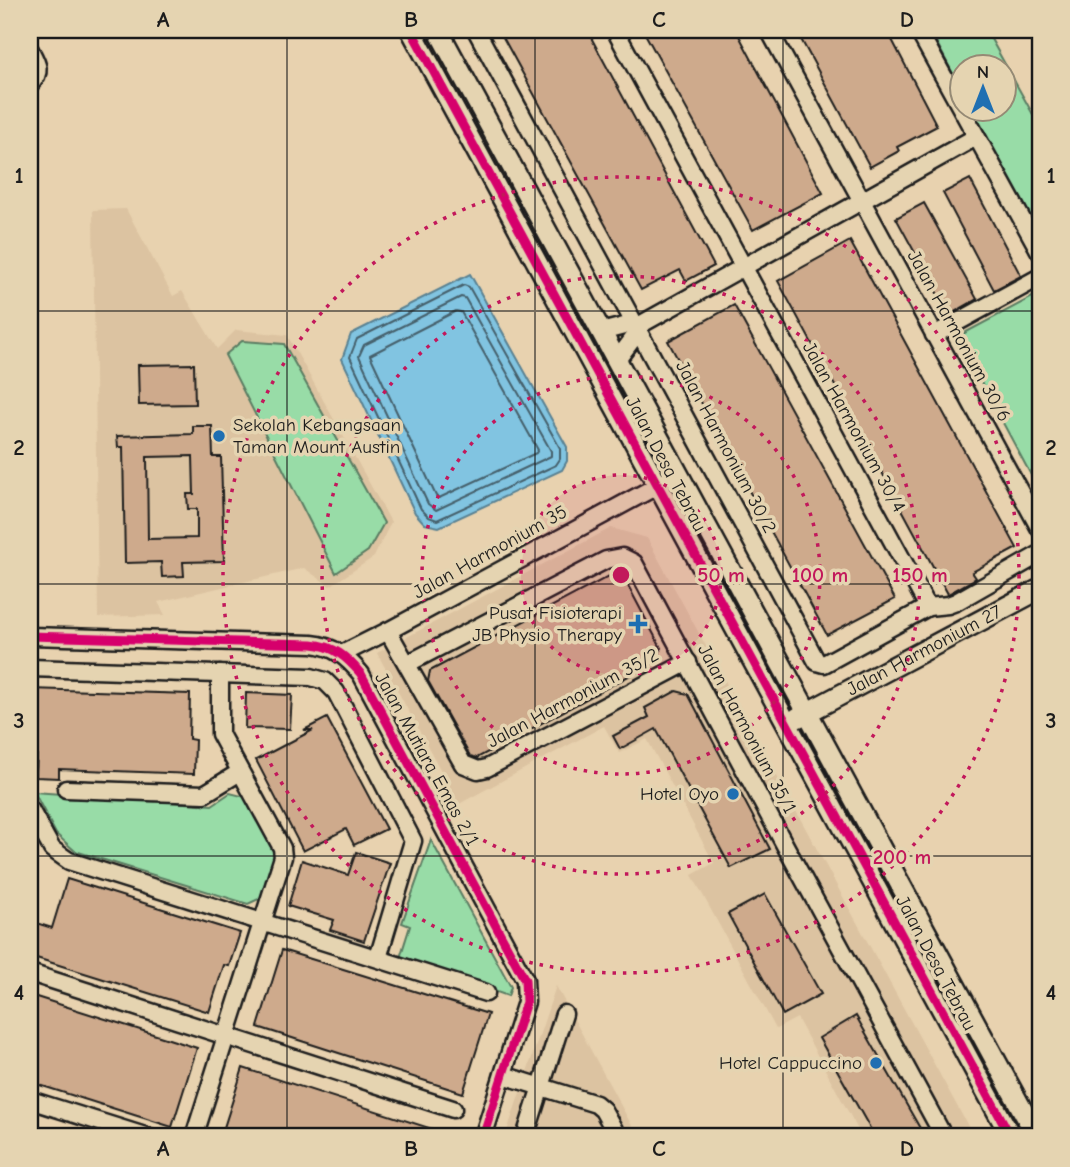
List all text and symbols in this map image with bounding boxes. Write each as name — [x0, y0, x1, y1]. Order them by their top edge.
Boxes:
text: A — [157, 6, 170, 33]
text: B — [404, 6, 418, 33]
text: C — [652, 6, 666, 33]
text: D — [900, 6, 914, 33]
north arrow — [948, 52, 1018, 122]
text: N — [977, 61, 989, 83]
text: 1 — [14, 162, 24, 189]
text: 1 — [1046, 162, 1056, 189]
street label: Jalan Harmonium 30/6 — [903, 246, 1015, 426]
street label: Jalan Harmonium 30/4 — [798, 338, 910, 516]
street label: Jalan Harmonium 30/2 — [671, 357, 781, 537]
street label: Jalan Desa Tebrau — [621, 393, 711, 535]
place label: Sekolah Kebangsaan Taman Mount Austin — [233, 414, 401, 458]
marker: Sekolah Kebangsaan Taman Mount Austin — [211, 428, 227, 444]
text: 2 — [13, 434, 25, 461]
text: 2 — [1045, 434, 1057, 461]
street label: Jalan Harmonium 35 — [409, 501, 571, 603]
centre of rings — [609, 563, 633, 587]
text: 50 m — [697, 563, 745, 587]
text: 100 m — [792, 563, 848, 587]
text: 150 m — [892, 563, 948, 587]
street label: Jalan Harmonium 27 — [843, 600, 1005, 700]
place label: Pusat Fisioterapi JB Physio Therapy — [472, 602, 622, 646]
marker: Pusat Fisioterapi JB Physio Therapy — [628, 614, 648, 634]
street label: Jalan Harmonium 35/1 — [693, 641, 801, 817]
street label: Jalan Harmonium 35/2 — [484, 643, 662, 753]
street label: Jalan Mutiara Emas 2/1 — [370, 668, 484, 850]
text: 3 — [13, 707, 25, 734]
text: 3 — [1045, 707, 1057, 734]
place label: Hotel Oyo — [640, 783, 719, 805]
marker: Hotel Oyo — [725, 786, 741, 802]
text: 200 m — [873, 845, 931, 869]
street label: Jalan Desa Tebrau — [891, 892, 981, 1034]
text: 4 — [14, 979, 25, 1006]
text: 4 — [1046, 979, 1057, 1006]
place label: Hotel Cappuccino — [719, 1052, 862, 1074]
marker: Hotel Cappuccino — [868, 1055, 884, 1071]
text: A — [157, 1135, 170, 1162]
text: B — [404, 1135, 418, 1162]
text: C — [652, 1135, 666, 1162]
text: D — [900, 1135, 914, 1162]

